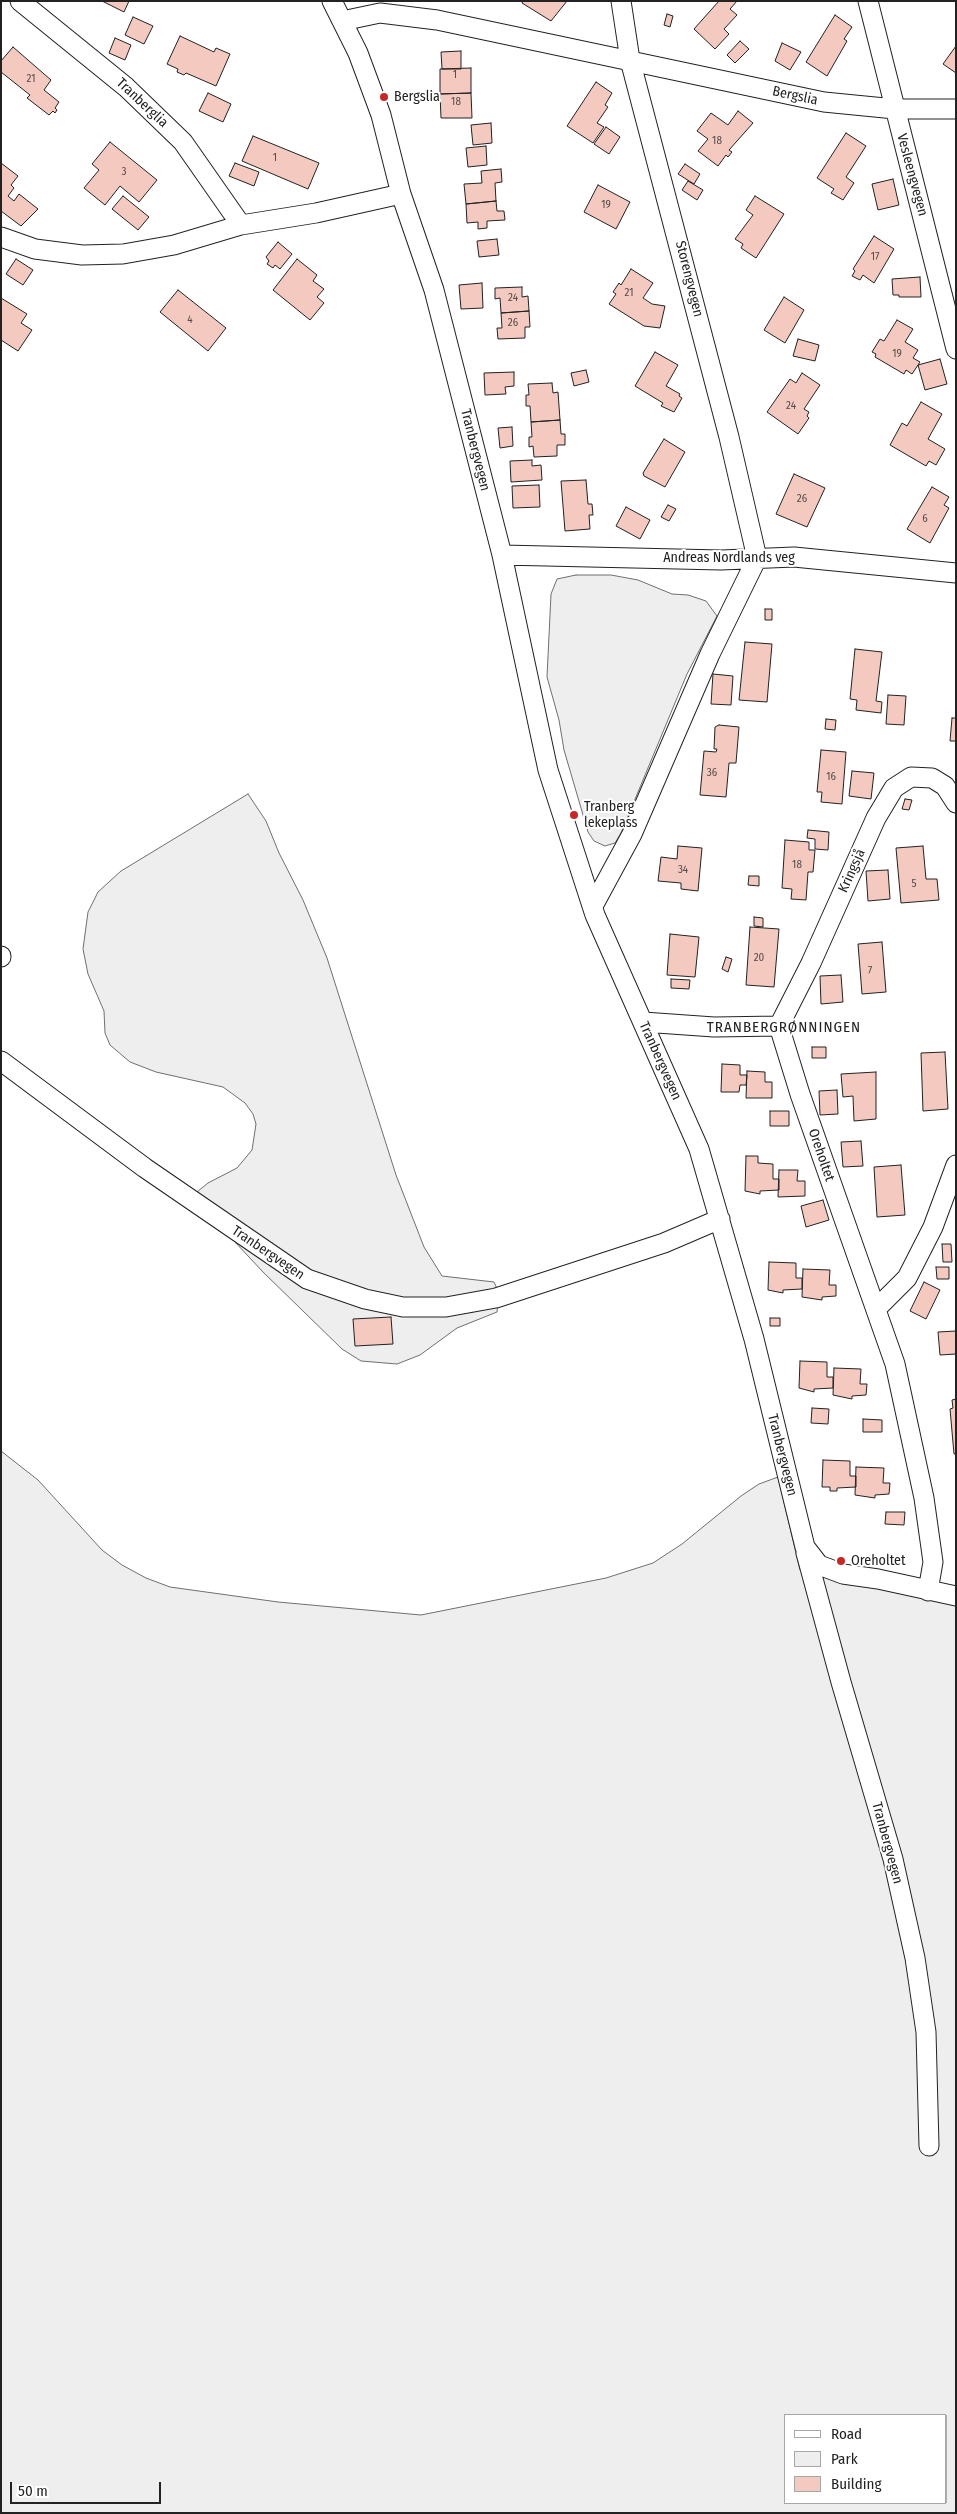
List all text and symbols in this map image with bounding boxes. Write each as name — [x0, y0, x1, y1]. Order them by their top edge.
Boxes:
house number: 1 — [453, 68, 457, 82]
house number: 21 — [27, 72, 35, 86]
street label: Tranberglia — [113, 75, 171, 131]
street label: Bergslia — [771, 83, 819, 109]
place label: Bergslia — [394, 89, 440, 105]
marker: Bergslia — [378, 91, 390, 103]
house number: 18 — [451, 95, 461, 109]
street label: Vesleengvegen — [893, 132, 931, 218]
house number: 18 — [712, 134, 722, 148]
house number: 1 — [273, 151, 277, 165]
house number: 3 — [122, 165, 126, 179]
house number: 19 — [601, 198, 611, 212]
street label: Storengvegen — [671, 239, 707, 319]
house number: 17 — [871, 250, 879, 264]
house number: 21 — [625, 286, 633, 300]
house number: 24 — [508, 291, 518, 305]
house number: 4 — [187, 313, 193, 327]
house number: 26 — [508, 316, 518, 330]
house number: 19 — [892, 347, 902, 361]
house number: 24 — [786, 399, 796, 413]
street label: Tranbergvegen — [457, 407, 493, 493]
house number: 26 — [797, 492, 807, 506]
house number: 6 — [922, 512, 928, 526]
street label: Andreas Nordlands veg — [663, 550, 795, 566]
house number: 36 — [707, 766, 717, 780]
house number: 16 — [826, 770, 836, 784]
place label: Tranberg lekeplass — [584, 799, 638, 832]
marker: Tranberg lekeplass — [568, 809, 580, 821]
street label: Kringsjå — [835, 847, 869, 895]
house number: 18 — [792, 858, 802, 872]
house number: 34 — [678, 863, 688, 877]
house number: 5 — [911, 877, 917, 891]
house number: 20 — [754, 951, 764, 965]
house number: 7 — [868, 964, 872, 978]
street label: Tranbergvegen — [635, 1019, 685, 1103]
district label: TRANBERGRØNNINGEN — [705, 1019, 863, 1037]
street label: Oreholtet — [804, 1126, 838, 1184]
street label: Tranbergvegen — [228, 1223, 308, 1283]
street label: Tranbergvegen — [764, 1412, 800, 1498]
place label: Oreholtet — [851, 1553, 906, 1569]
marker: Oreholtet — [835, 1555, 847, 1567]
street label: Tranbergvegen — [868, 1800, 906, 1886]
legend — [784, 2414, 947, 2504]
text: Road — [831, 2425, 862, 2443]
text: Park — [831, 2450, 858, 2468]
scale bar — [12, 2472, 164, 2504]
text: Building — [831, 2475, 882, 2493]
text: 50 m — [18, 2482, 48, 2500]

